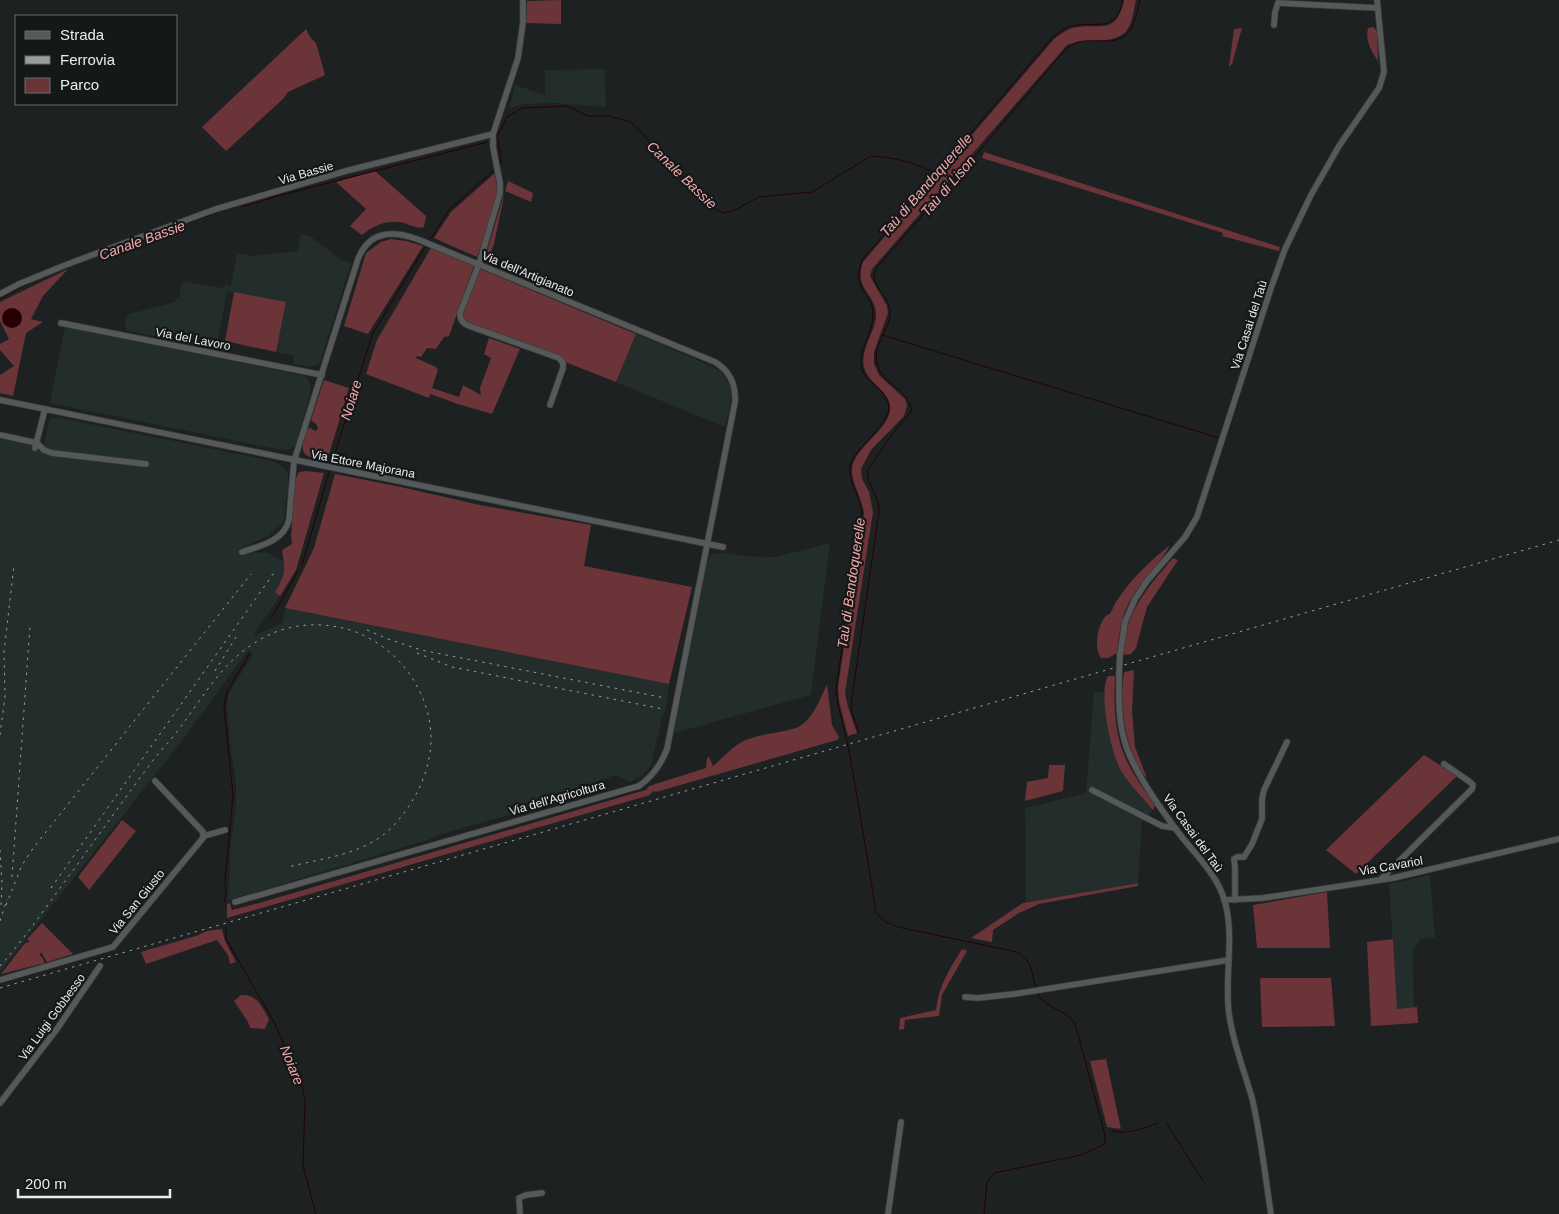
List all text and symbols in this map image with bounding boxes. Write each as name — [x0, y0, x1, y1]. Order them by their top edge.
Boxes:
legend — [15, 15, 178, 105]
text: Strada — [60, 26, 105, 43]
text: Ferrovia — [60, 51, 116, 68]
text: Parco — [60, 76, 99, 93]
water label: Taù di Bandoquerelle — [877, 130, 975, 240]
water label: Canale Bassie — [644, 138, 720, 212]
water label: Taù di Lison — [917, 152, 979, 220]
street label: Via Bassie — [277, 158, 335, 188]
water label: Canale Bassie — [97, 217, 187, 263]
street label: Via dell'Artigianato — [480, 248, 577, 300]
street label: Via Casai del Taù — [1228, 279, 1270, 371]
street label: Via del Lavoro — [154, 325, 232, 353]
water label: Noiare — [337, 378, 365, 422]
street label: Via Ettore Majorana — [310, 447, 417, 481]
water label: Taù di Bandoquerelle — [834, 516, 868, 649]
street label: Via dell'Agricoltura — [508, 778, 607, 818]
street label: Via Casai del Taù — [1160, 791, 1226, 875]
street label: Via Cavariol — [1358, 854, 1424, 878]
street label: Via San Giusto — [106, 866, 168, 937]
street label: Via Luigi Gobbesso — [16, 971, 88, 1063]
water label: Noiare — [277, 1043, 307, 1087]
scale bar — [18, 1166, 170, 1198]
text: 200 m — [25, 1175, 67, 1192]

